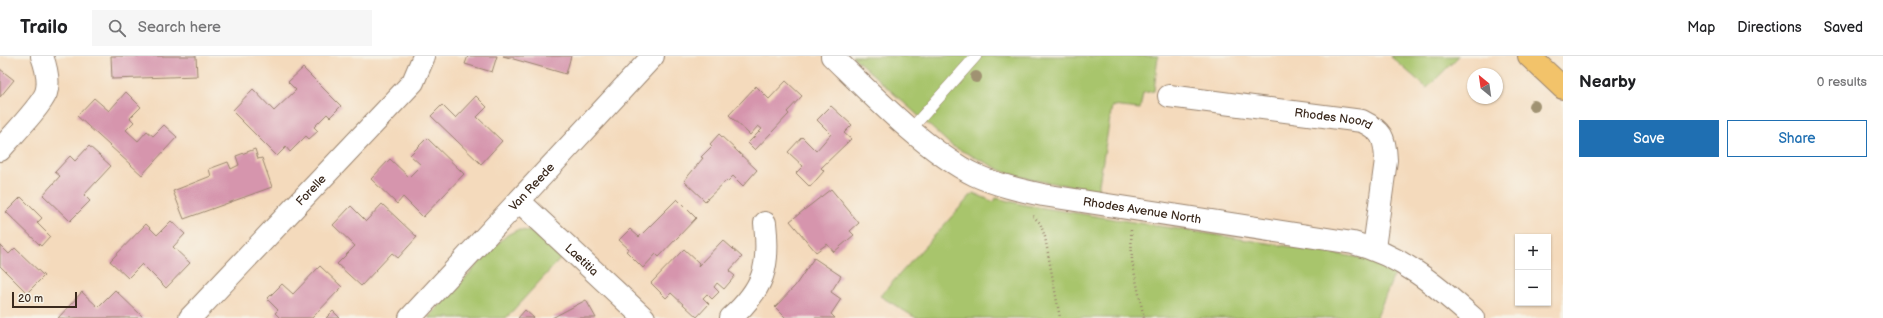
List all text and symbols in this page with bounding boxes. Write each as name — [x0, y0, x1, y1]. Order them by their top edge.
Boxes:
search box — [92, 10, 372, 46]
text: Trailo — [20, 16, 68, 39]
icon: search — [106, 17, 128, 39]
text: Search here — [138, 18, 221, 37]
text: Map — [1687, 19, 1715, 36]
text: Directions — [1737, 19, 1802, 36]
text: Saved — [1824, 19, 1863, 36]
north arrow — [1467, 68, 1503, 104]
text: Nearby — [1579, 72, 1636, 92]
text: 0 results — [1817, 74, 1867, 90]
street label: Rhodes Noord — [1293, 105, 1375, 133]
button: Save — [1579, 120, 1719, 157]
button: Share — [1727, 120, 1867, 157]
street label: Van Reede — [506, 160, 558, 214]
street label: Forelle — [293, 172, 329, 209]
street label: Rhodes Avenue North — [1082, 194, 1202, 227]
map controls — [1515, 234, 1551, 306]
button: + — [1515, 234, 1551, 270]
street label: Laetitia — [562, 241, 601, 280]
button: − — [1515, 270, 1551, 306]
scale bar — [12, 290, 77, 309]
text: 20 m — [18, 292, 43, 305]

